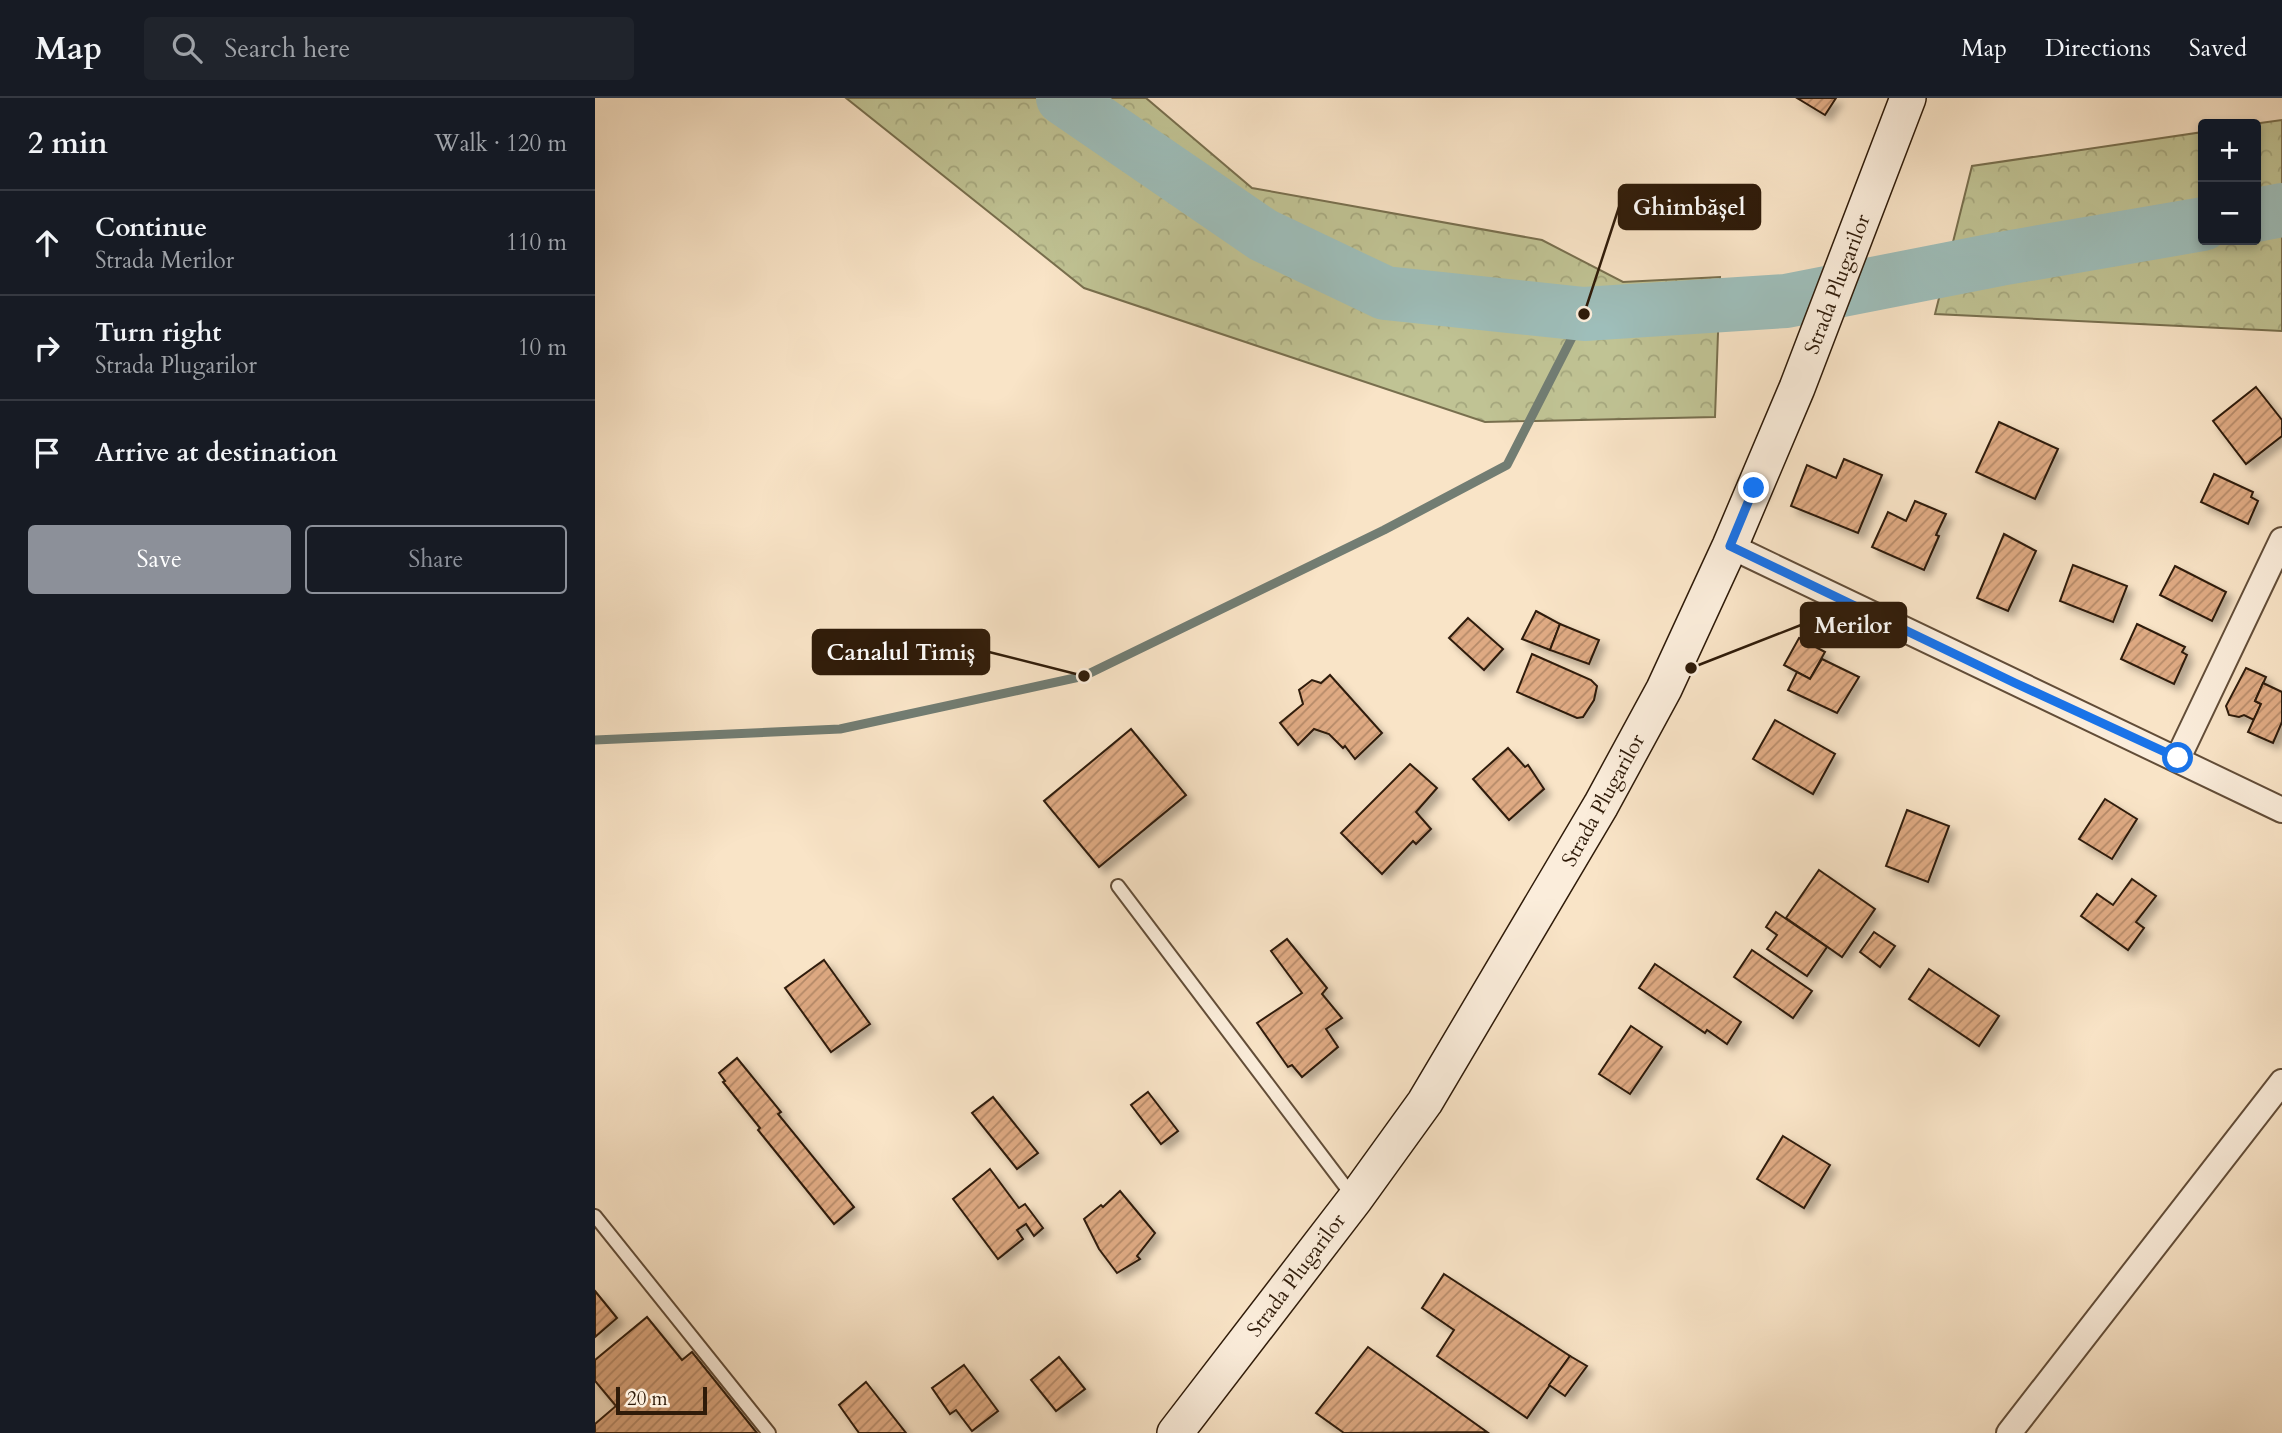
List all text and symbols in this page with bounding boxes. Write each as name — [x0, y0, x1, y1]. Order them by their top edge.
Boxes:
search box — [144, 17, 634, 80]
text: Map — [35, 26, 102, 71]
icon: search — [168, 29, 206, 67]
text: Search here — [224, 31, 350, 66]
text: Map — [1961, 32, 2007, 65]
text: Directions — [2045, 32, 2151, 65]
text: Saved — [2189, 32, 2247, 65]
map controls — [2198, 119, 2261, 245]
button: + — [2198, 119, 2261, 182]
text: 2 min — [28, 123, 108, 164]
text: Walk · 120 m — [434, 128, 567, 159]
button: − — [2198, 182, 2261, 245]
callout: Ghimbășel — [1619, 185, 1760, 229]
text: Ghimbășel — [1633, 192, 1746, 223]
text: Continue — [95, 210, 207, 245]
street label: Strada Plugarilor — [1797, 210, 1878, 358]
icon: ahead — [28, 224, 66, 262]
text: 110 m — [506, 227, 567, 258]
text: Strada Merilor — [95, 245, 234, 276]
text: Turn right — [95, 315, 222, 350]
icon: right — [28, 329, 66, 367]
text: 10 m — [518, 332, 567, 363]
text: Strada Plugarilor — [95, 350, 257, 381]
icon: arrive — [28, 434, 66, 472]
text: Arrive at destination — [95, 435, 338, 470]
route end — [1738, 472, 1769, 503]
button: Save — [28, 525, 291, 594]
button: Share — [305, 525, 567, 594]
callout: Merilor — [1801, 603, 1906, 647]
text: Merilor — [1814, 610, 1892, 641]
callout: Canalul Timiș — [813, 630, 989, 674]
text: Canalul Timiș — [827, 637, 975, 668]
street label: Strada Plugarilor — [1555, 728, 1652, 872]
route start — [2162, 742, 2193, 773]
street label: Strada Plugarilor — [1240, 1207, 1353, 1343]
scale bar — [616, 1384, 707, 1416]
text: 20 m — [627, 1386, 668, 1412]

